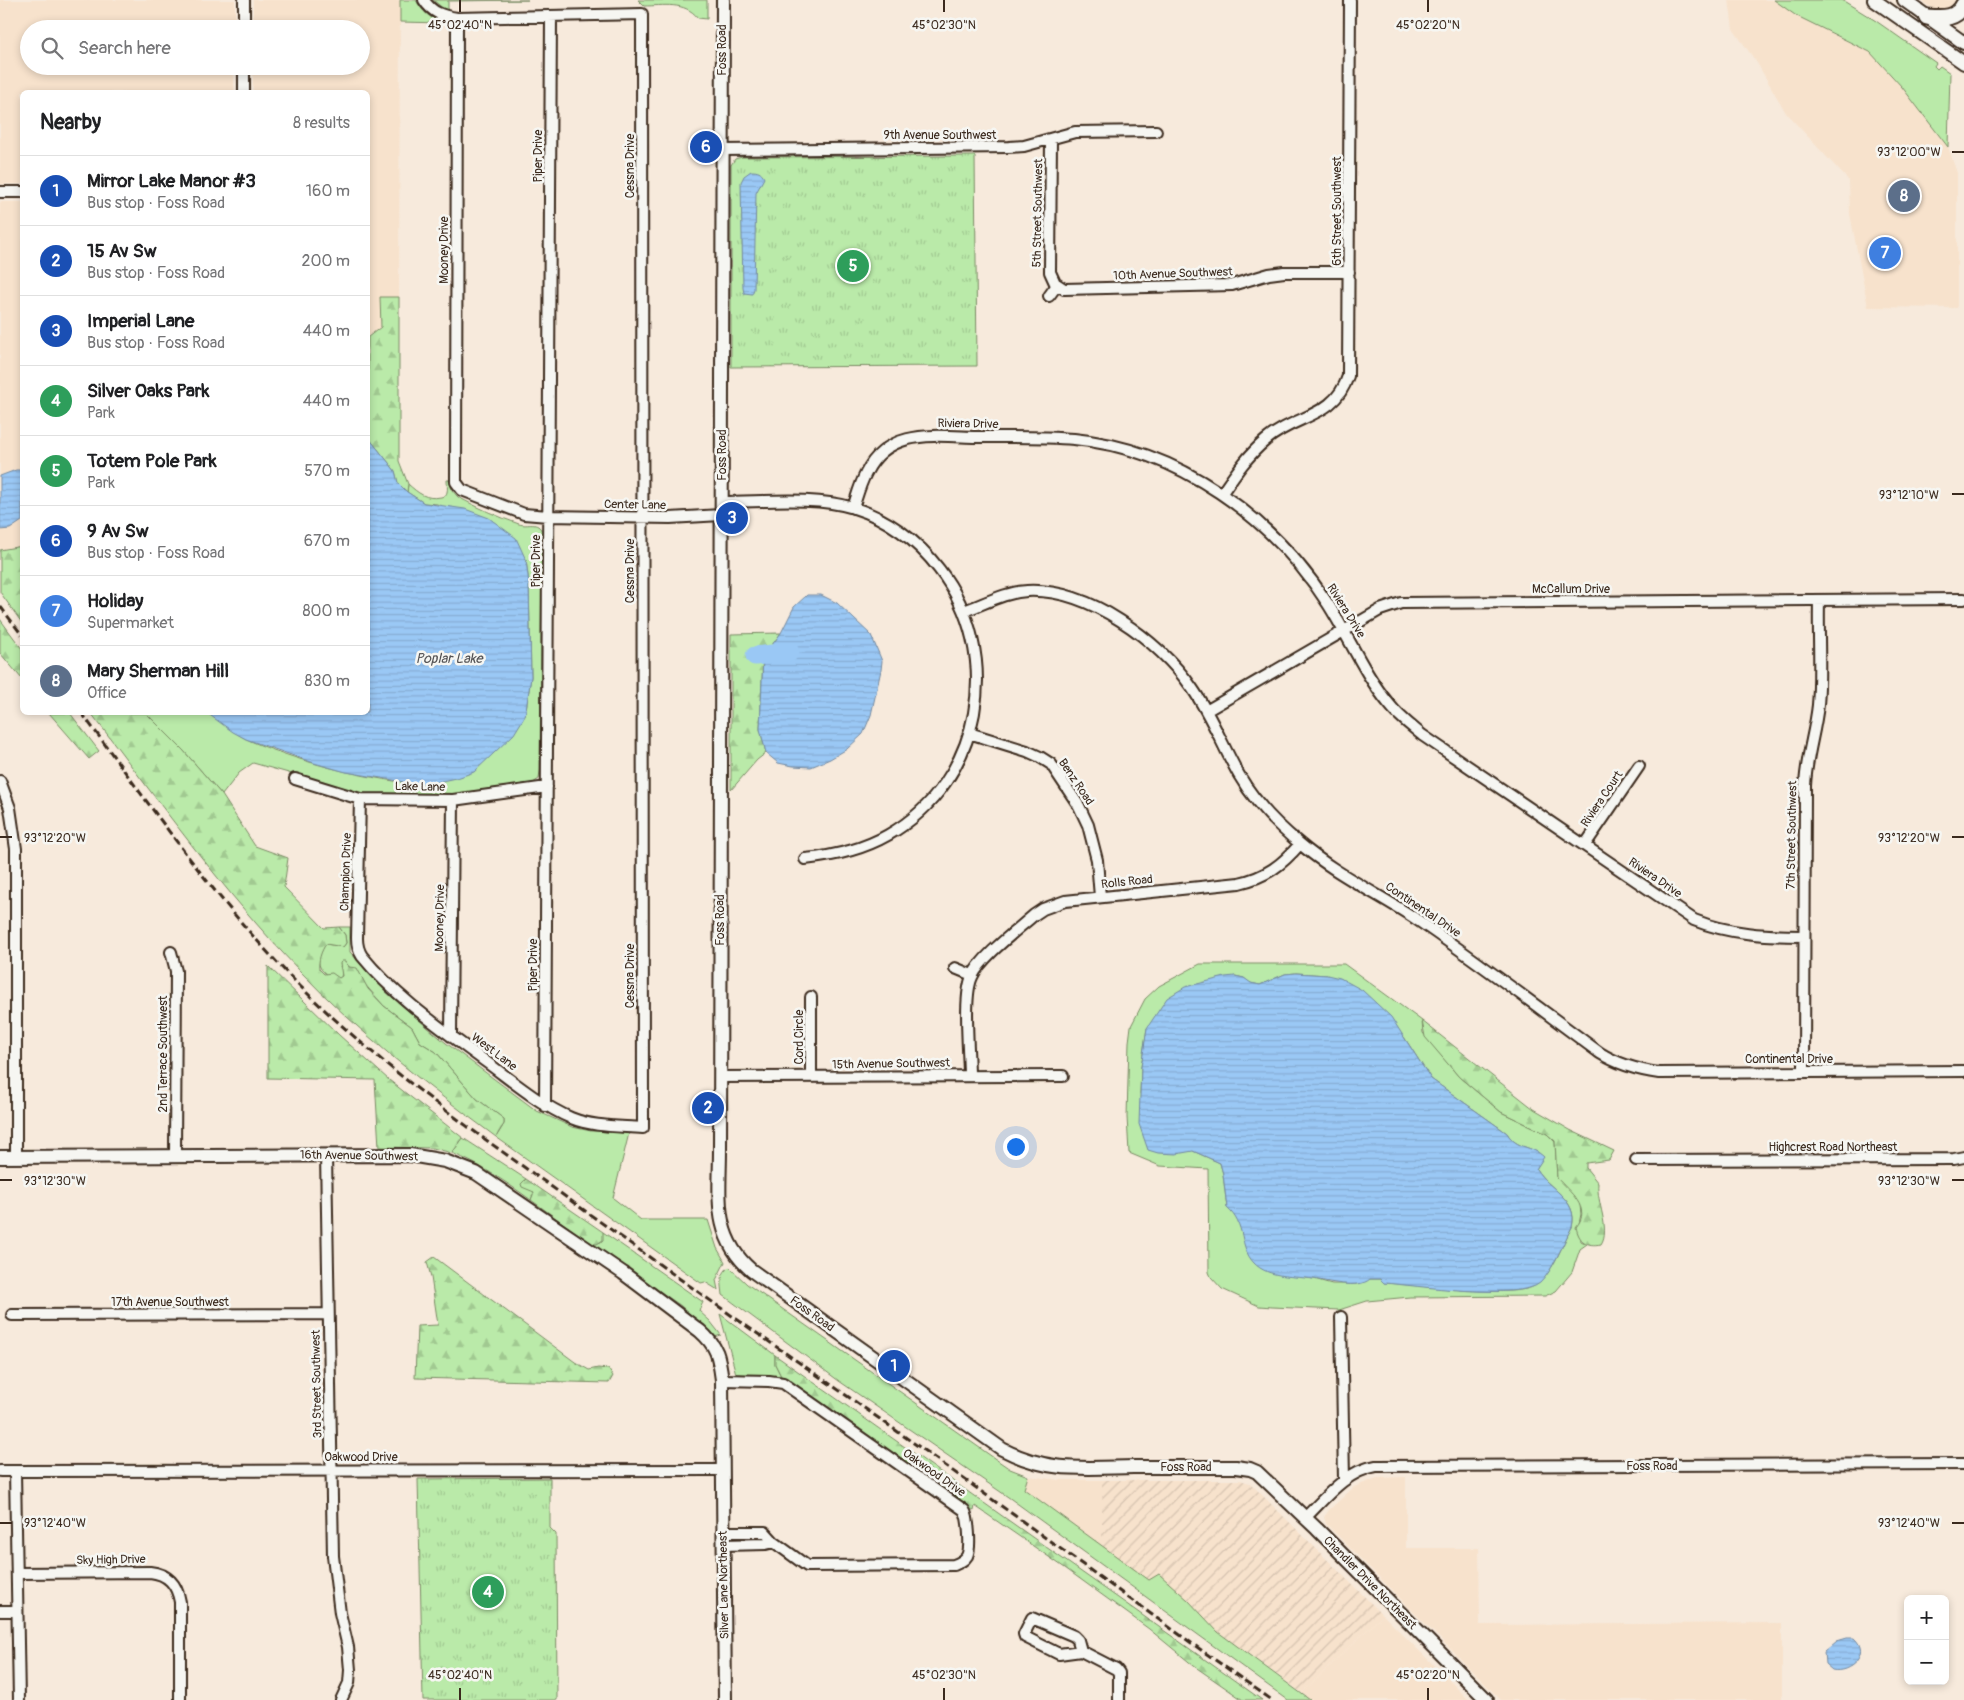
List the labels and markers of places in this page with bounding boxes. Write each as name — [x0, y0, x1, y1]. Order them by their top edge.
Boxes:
pin: 6 — [690, 128, 722, 166]
pin: 8 — [1888, 177, 1920, 215]
pin: 7 — [1869, 234, 1901, 272]
pin: 5 — [837, 247, 869, 285]
pin: 3 — [716, 499, 748, 537]
pin: 2 — [692, 1089, 724, 1127]
pin: 1 — [878, 1347, 910, 1385]
pin: 4 — [472, 1573, 504, 1611]

